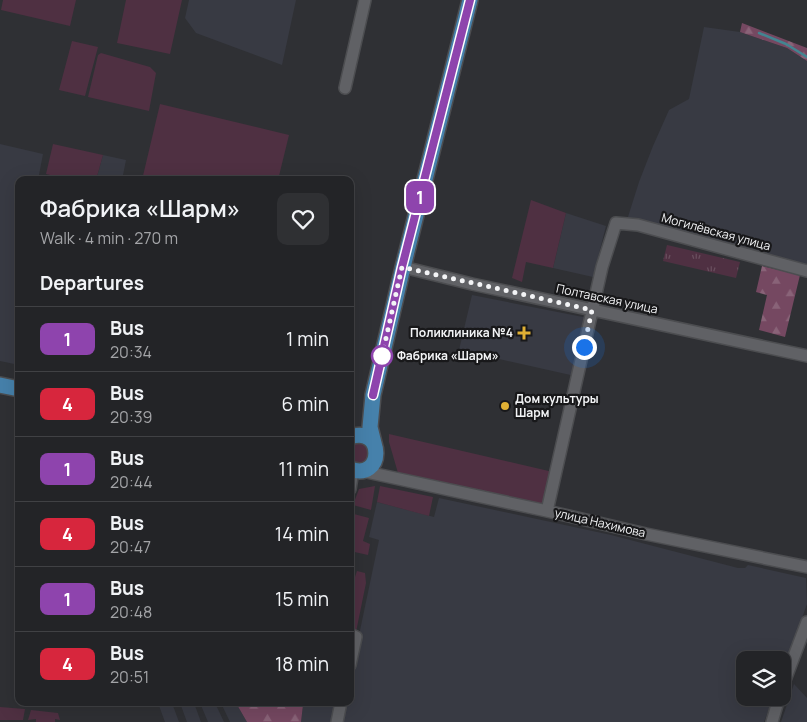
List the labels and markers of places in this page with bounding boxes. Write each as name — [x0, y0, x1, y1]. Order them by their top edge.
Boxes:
place label: Поликлиника №4 — [410, 324, 513, 341]
marker: Поликлиника №4 — [517, 326, 531, 340]
marker: Фабрика «Шарм» — [371, 345, 393, 367]
place label: Фабрика «Шарм» — [397, 347, 499, 364]
place label: Дом культуры Шарм — [515, 390, 599, 421]
marker: Дом культуры Шарм — [499, 400, 511, 412]

